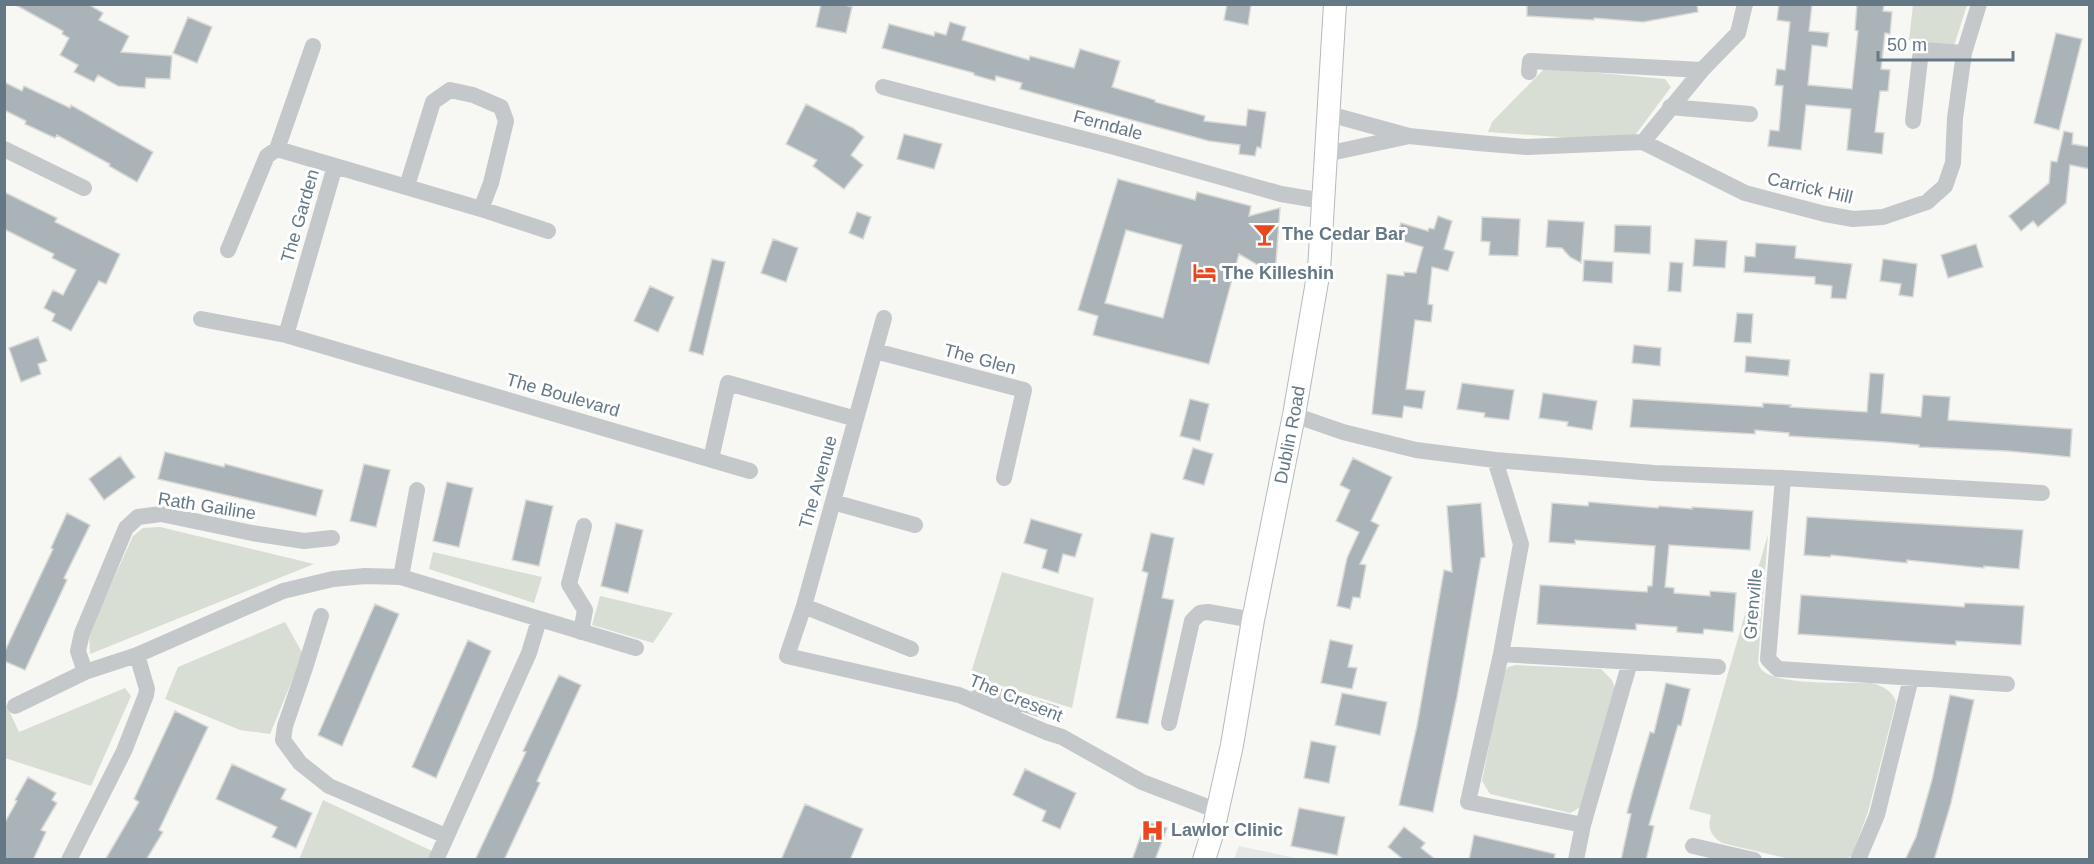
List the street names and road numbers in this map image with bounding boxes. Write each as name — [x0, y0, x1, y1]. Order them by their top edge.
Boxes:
street label: Ferndale — [1071, 106, 1145, 144]
street label: The Garden — [277, 167, 323, 265]
street label: Carrick Hill — [1765, 168, 1855, 208]
street label: The Glen — [942, 340, 1018, 378]
street label: The Boulevard — [504, 369, 622, 421]
street label: Dublin Road — [1271, 384, 1309, 485]
street label: The Avenue — [795, 433, 841, 531]
street label: Rath Gailine — [157, 488, 257, 524]
street label: Grenville — [1740, 568, 1766, 640]
street label: The Cresent — [966, 670, 1066, 726]

